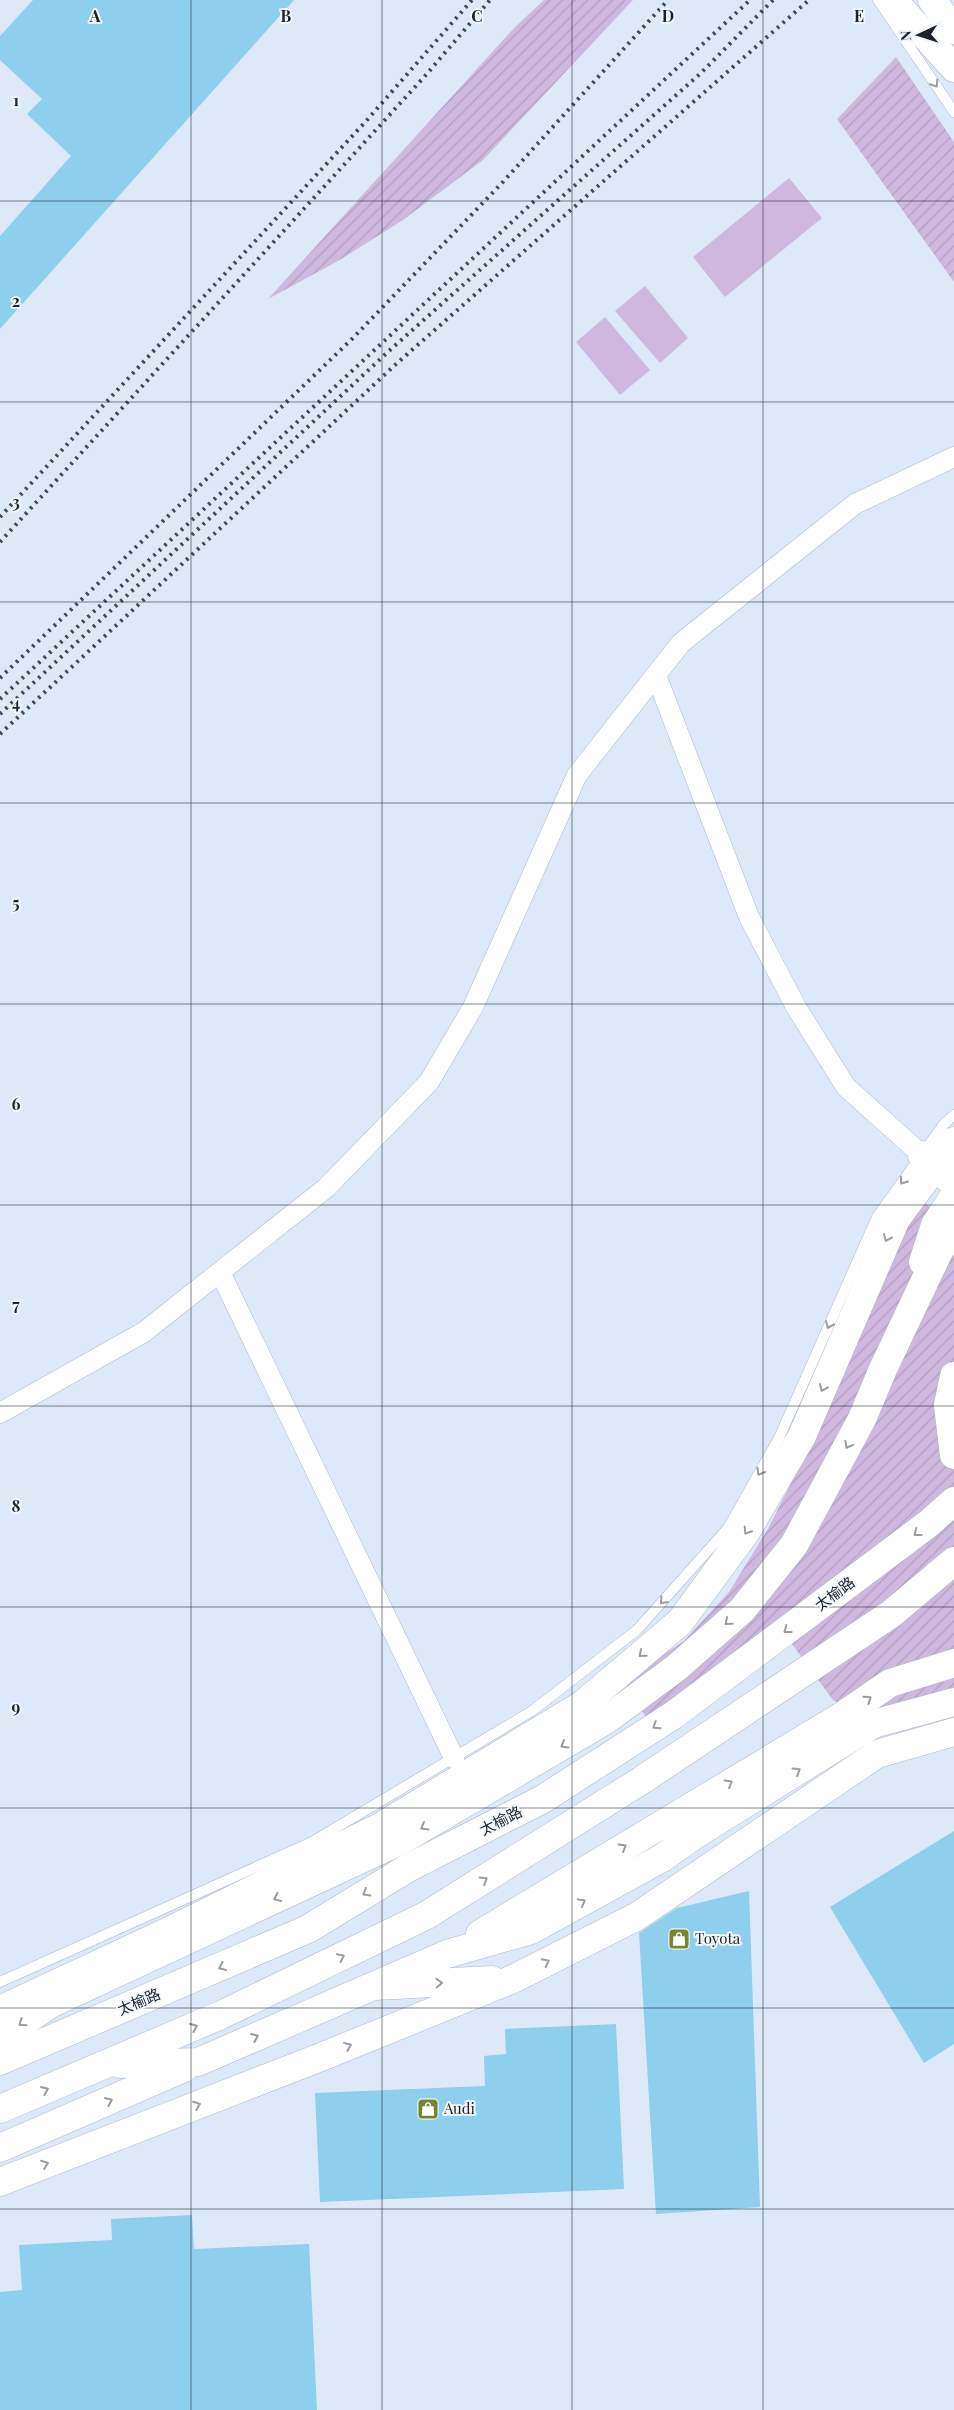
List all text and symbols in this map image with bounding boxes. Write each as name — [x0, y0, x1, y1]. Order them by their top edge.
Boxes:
text: A — [89, 5, 101, 26]
text: B — [281, 5, 292, 26]
text: C — [471, 5, 483, 26]
text: D — [662, 5, 674, 26]
text: E — [854, 5, 864, 26]
north arrow — [894, 10, 944, 60]
text: N — [896, 30, 915, 42]
one-way arrow — [929, 78, 938, 87]
text: 1 — [13, 89, 19, 110]
text: 2 — [12, 290, 20, 311]
text: 3 — [12, 491, 20, 512]
text: 4 — [12, 692, 20, 713]
text: 5 — [12, 892, 20, 913]
text: 6 — [12, 1093, 21, 1114]
one-way arrow — [900, 1175, 909, 1185]
one-way arrow — [883, 1233, 894, 1242]
text: 7 — [12, 1294, 20, 1315]
one-way arrow — [825, 1320, 836, 1329]
one-way arrow — [818, 1383, 829, 1392]
one-way arrow — [844, 1439, 854, 1448]
one-way arrow — [756, 1466, 766, 1475]
text: 8 — [12, 1495, 21, 1516]
one-way arrow — [743, 1526, 753, 1535]
one-way arrow — [914, 1527, 923, 1535]
street label: 太榆路 — [810, 1572, 858, 1615]
one-way arrow — [660, 1596, 669, 1605]
one-way arrow — [725, 1616, 734, 1625]
one-way arrow — [783, 1624, 793, 1633]
one-way arrow — [639, 1648, 648, 1657]
text: 9 — [12, 1696, 21, 1717]
one-way arrow — [862, 1696, 871, 1705]
one-way arrow — [652, 1720, 662, 1729]
one-way arrow — [560, 1739, 569, 1749]
one-way arrow — [791, 1768, 800, 1777]
one-way arrow — [723, 1780, 732, 1790]
street label: 太榆路 — [476, 1801, 525, 1839]
one-way arrow — [420, 1821, 429, 1831]
one-way arrow — [618, 1844, 627, 1854]
one-way arrow — [478, 1876, 487, 1886]
one-way arrow — [363, 1887, 372, 1897]
one-way arrow — [273, 1892, 282, 1902]
one-way arrow — [577, 1898, 586, 1908]
shop icon: Toyota — [667, 1927, 691, 1951]
place label: Toyota — [695, 1928, 741, 1948]
one-way arrow — [336, 1953, 345, 1963]
one-way arrow — [541, 1958, 550, 1968]
one-way arrow — [218, 1960, 227, 1971]
one-way arrow — [436, 1977, 444, 1988]
street label: 太榆路 — [114, 1983, 163, 2019]
one-way arrow — [18, 2017, 28, 2026]
one-way arrow — [189, 2022, 198, 2033]
one-way arrow — [250, 2033, 259, 2044]
one-way arrow — [343, 2042, 352, 2052]
one-way arrow — [40, 2086, 49, 2097]
one-way arrow — [104, 2096, 113, 2107]
shop icon: Audi — [416, 2097, 440, 2121]
place label: Audi — [443, 2098, 475, 2118]
one-way arrow — [192, 2101, 201, 2112]
one-way arrow — [41, 2160, 49, 2170]

